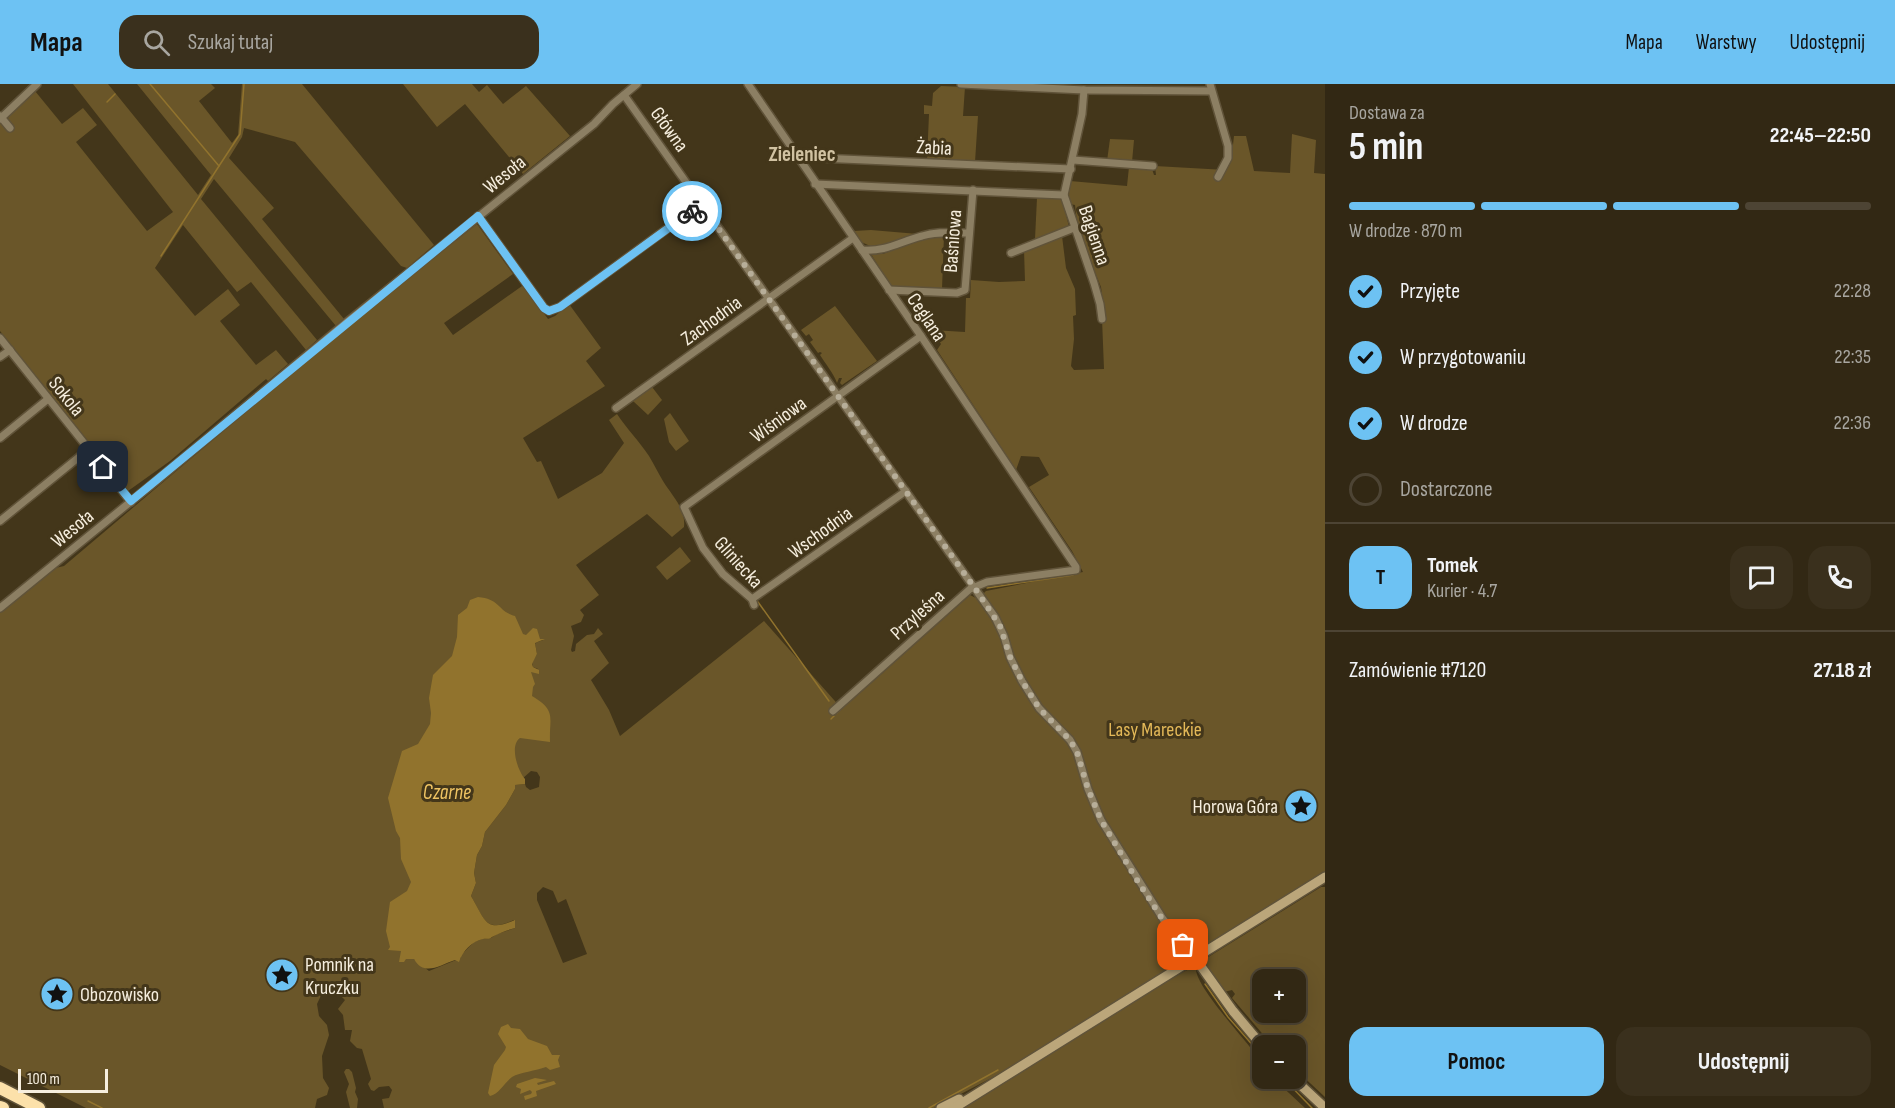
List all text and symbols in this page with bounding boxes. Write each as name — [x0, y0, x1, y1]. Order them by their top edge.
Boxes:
search box — [119, 15, 539, 69]
text: Mapa — [30, 26, 83, 59]
icon: search — [140, 26, 173, 59]
text: Szukaj tutaj — [188, 29, 273, 56]
text: Mapa — [1625, 30, 1663, 55]
text: Warstwy — [1696, 30, 1757, 55]
text: Udostępnij — [1790, 30, 1865, 55]
text: Dostawa za — [1349, 101, 1425, 125]
street label: Główna — [645, 103, 693, 157]
text: 22:45–22:50 — [1770, 122, 1871, 149]
text: 5 min — [1349, 124, 1423, 171]
street label: Żabia — [916, 135, 952, 161]
district label: Zieleniec — [768, 142, 836, 167]
street label: Wesoła — [479, 150, 531, 199]
courier — [662, 181, 722, 241]
icon: bike — [676, 195, 709, 228]
street label: Bagienna — [1073, 202, 1115, 268]
street label: Baśniowa — [939, 209, 967, 273]
text: W drodze · 870 m — [1349, 219, 1462, 243]
icon: check — [1349, 275, 1382, 308]
text: Przyjęte — [1400, 278, 1460, 305]
text: 22:28 — [1834, 279, 1871, 303]
street label: Ceglana — [901, 289, 951, 346]
street label: Zachodnia — [677, 291, 747, 351]
icon: check — [1349, 341, 1382, 374]
text: W przygotowaniu — [1400, 344, 1526, 371]
text: 22:35 — [1834, 345, 1871, 369]
street label: Sokola — [43, 372, 89, 421]
street label: Wiśniowa — [746, 392, 811, 448]
icon: check — [1349, 407, 1382, 440]
text: W drodze — [1400, 410, 1468, 437]
text: 22:36 — [1834, 411, 1871, 435]
pin — [77, 441, 128, 492]
icon: home — [86, 450, 119, 483]
text: Dostarczone — [1400, 476, 1493, 503]
street label: Wschodnia — [784, 502, 857, 564]
street label: Wesoła — [47, 504, 99, 553]
street label: Gliniecka — [709, 532, 768, 594]
button: chat — [1730, 546, 1793, 609]
button: phone — [1808, 546, 1871, 609]
text: Tomek — [1427, 552, 1478, 579]
text: T — [1376, 564, 1385, 591]
text: Kurier · 4.7 — [1427, 579, 1497, 603]
street label: Przyleśna — [886, 584, 950, 645]
text: Zamówienie #7120 — [1349, 657, 1486, 684]
text: 27.18 zł — [1813, 657, 1871, 684]
park label: Lasy Mareckie — [1108, 718, 1202, 742]
water label: Czarne — [423, 780, 471, 805]
place icon: Horowa Góra — [1283, 788, 1319, 824]
place label: Horowa Góra — [1193, 795, 1278, 819]
pin — [1157, 919, 1208, 970]
icon: bag — [1166, 928, 1199, 961]
place label: Pomnik na Kruczku — [305, 953, 374, 1000]
place icon: Pomnik na Kruczku — [264, 957, 300, 993]
map controls — [1252, 969, 1306, 1089]
button: + — [1252, 969, 1306, 1023]
place icon: Obozowisko — [39, 976, 75, 1012]
place label: Obozowisko — [80, 983, 159, 1007]
button: Pomoc — [1349, 1027, 1604, 1096]
button: Udostępnij — [1616, 1027, 1871, 1096]
button: − — [1252, 1035, 1306, 1089]
scale bar — [18, 1066, 108, 1094]
text: 100 m — [27, 1070, 60, 1089]

